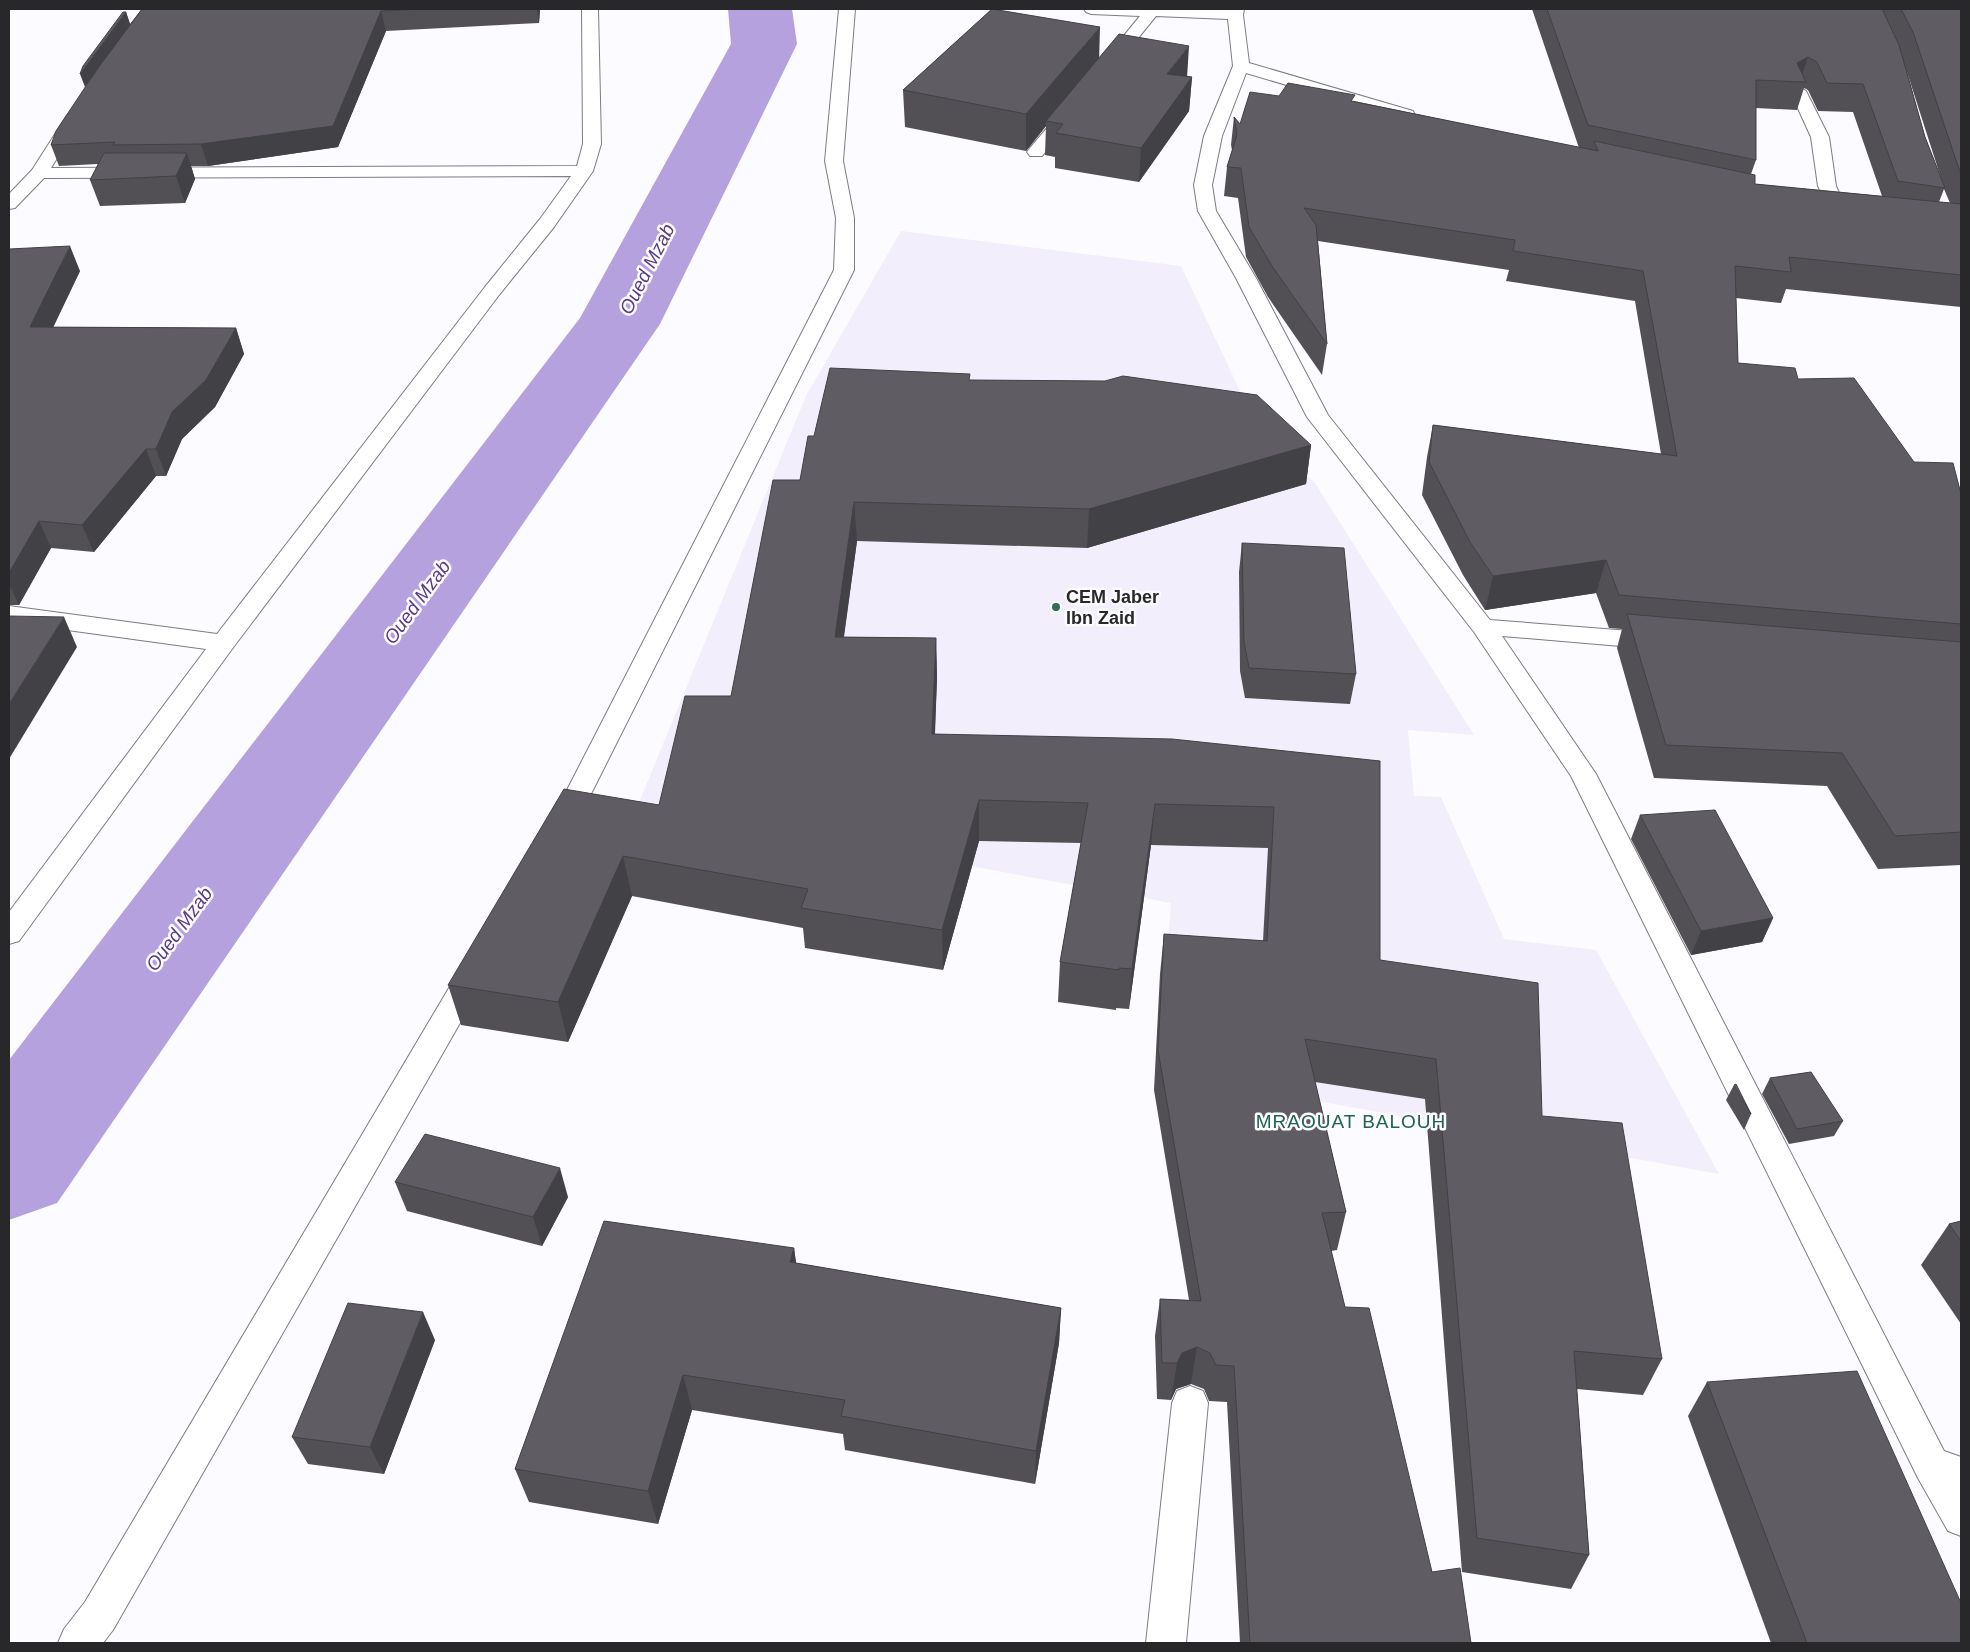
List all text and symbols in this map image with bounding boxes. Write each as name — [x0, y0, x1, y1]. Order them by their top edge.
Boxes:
water label: Oued Mzab — [615, 220, 679, 318]
water label: Oued Mzab — [380, 556, 454, 648]
place label: CEM Jaber Ibn Zaid — [1066, 587, 1159, 628]
marker: CEM Jaber Ibn Zaid — [1050, 601, 1062, 613]
water label: Oued Mzab — [142, 883, 216, 975]
district label: MRAOUAT BALOUH — [1256, 1111, 1446, 1132]

